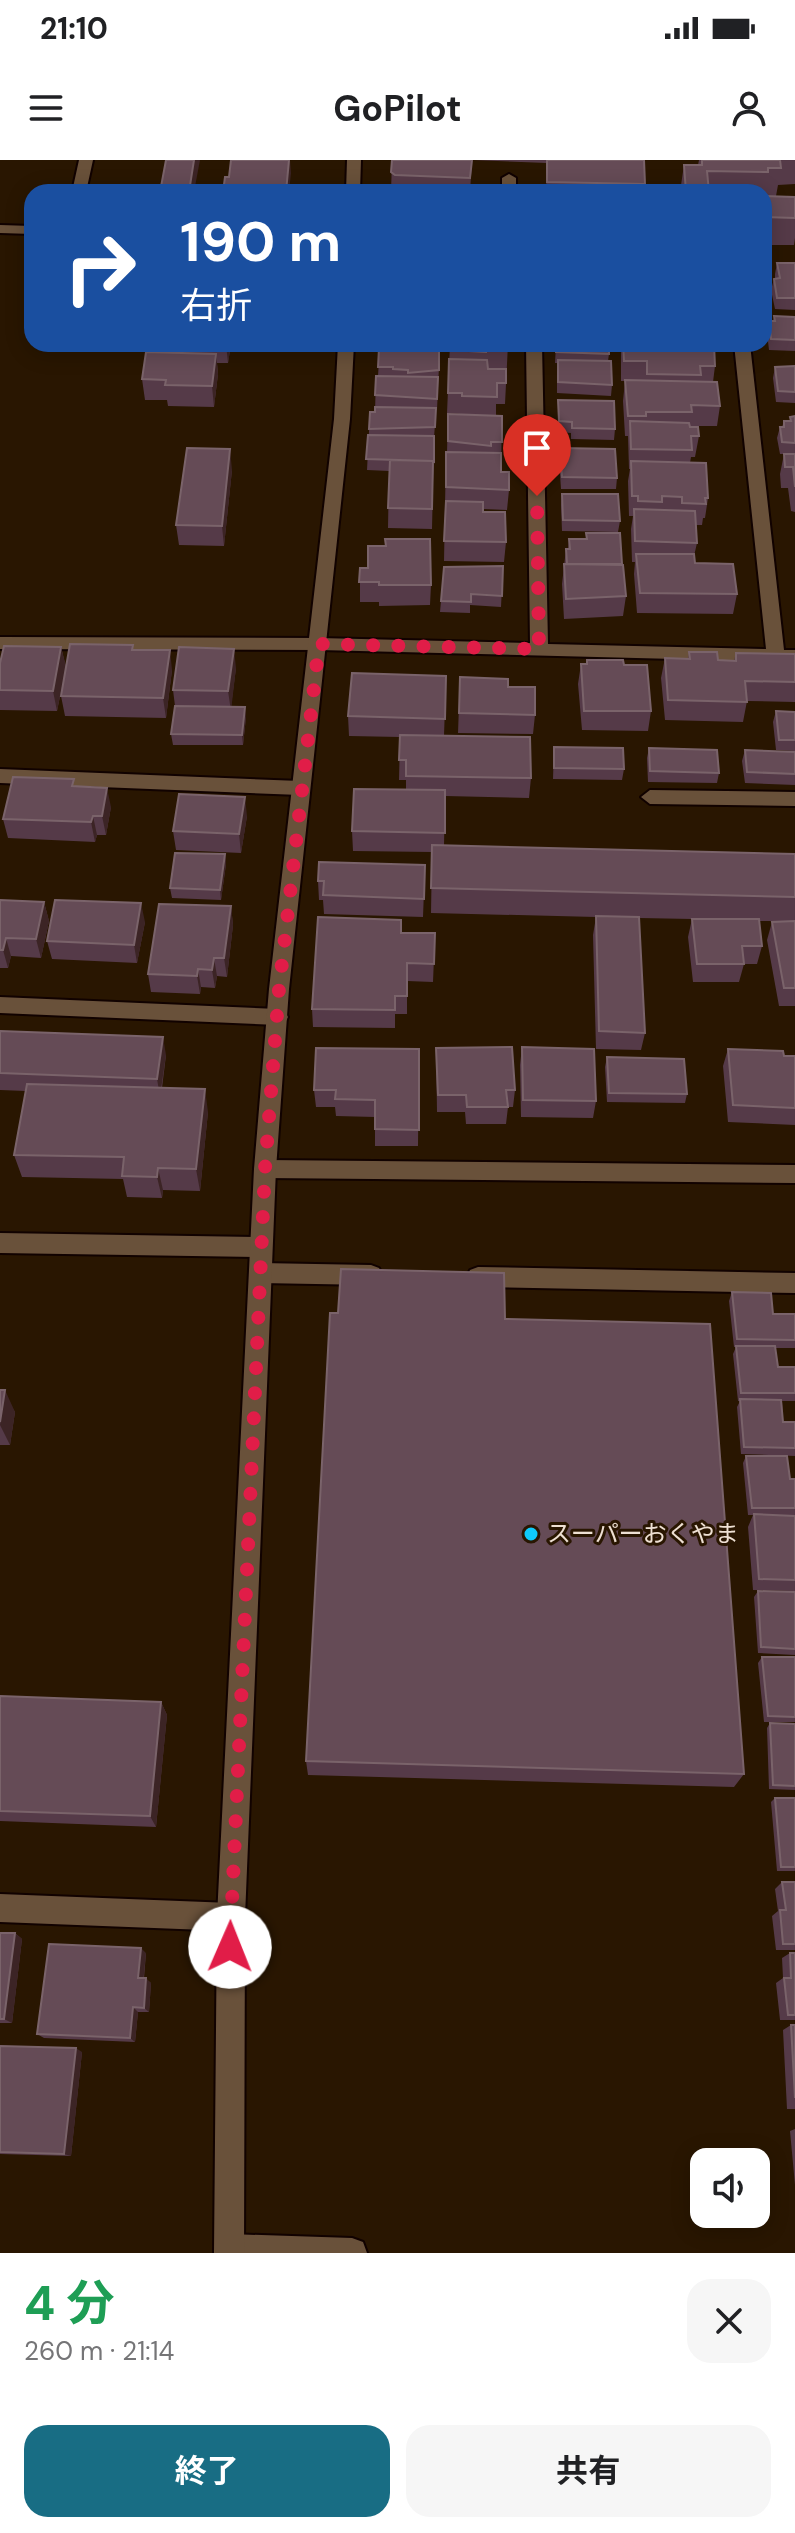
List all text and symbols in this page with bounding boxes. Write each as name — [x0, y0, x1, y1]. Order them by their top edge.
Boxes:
text: 21:10 — [40, 9, 108, 48]
text: GoPilot — [333, 85, 462, 132]
icon: menu — [24, 86, 68, 130]
icon: person — [727, 86, 771, 130]
text: 190 m — [180, 205, 341, 278]
icon: right — [48, 216, 152, 320]
text: 右折 — [180, 282, 252, 329]
pin — [503, 414, 571, 496]
icon: arrive — [515, 426, 559, 470]
place label: スーパーおくやま — [547, 1518, 739, 1549]
marker: スーパーおくやま — [522, 1525, 540, 1543]
position arrow — [188, 1905, 272, 1989]
map controls — [690, 2148, 770, 2228]
button: sound — [690, 2148, 770, 2228]
text: 4 分 — [24, 2272, 114, 2335]
button: close — [687, 2279, 771, 2363]
text: 260 m · 21:14 — [24, 2334, 174, 2368]
button: 終了 — [24, 2425, 390, 2517]
button: 共有 — [406, 2425, 771, 2517]

